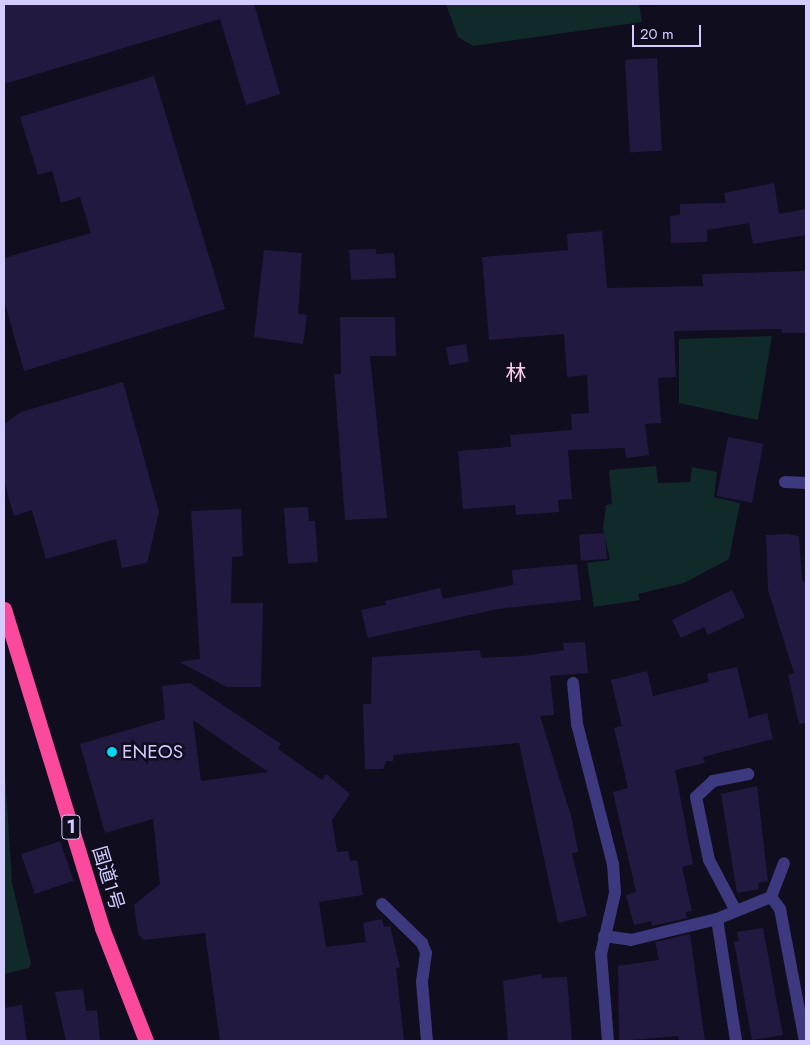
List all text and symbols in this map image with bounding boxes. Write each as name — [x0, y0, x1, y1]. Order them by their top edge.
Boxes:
scale bar — [635, 15, 704, 47]
text: 20 m — [640, 23, 674, 45]
district label: 林 — [506, 360, 526, 386]
place label: ENEOS — [122, 741, 183, 763]
marker: ENEOS — [106, 746, 118, 758]
road number: 1 — [61, 812, 81, 842]
street label: 国道1号 — [88, 843, 128, 913]

